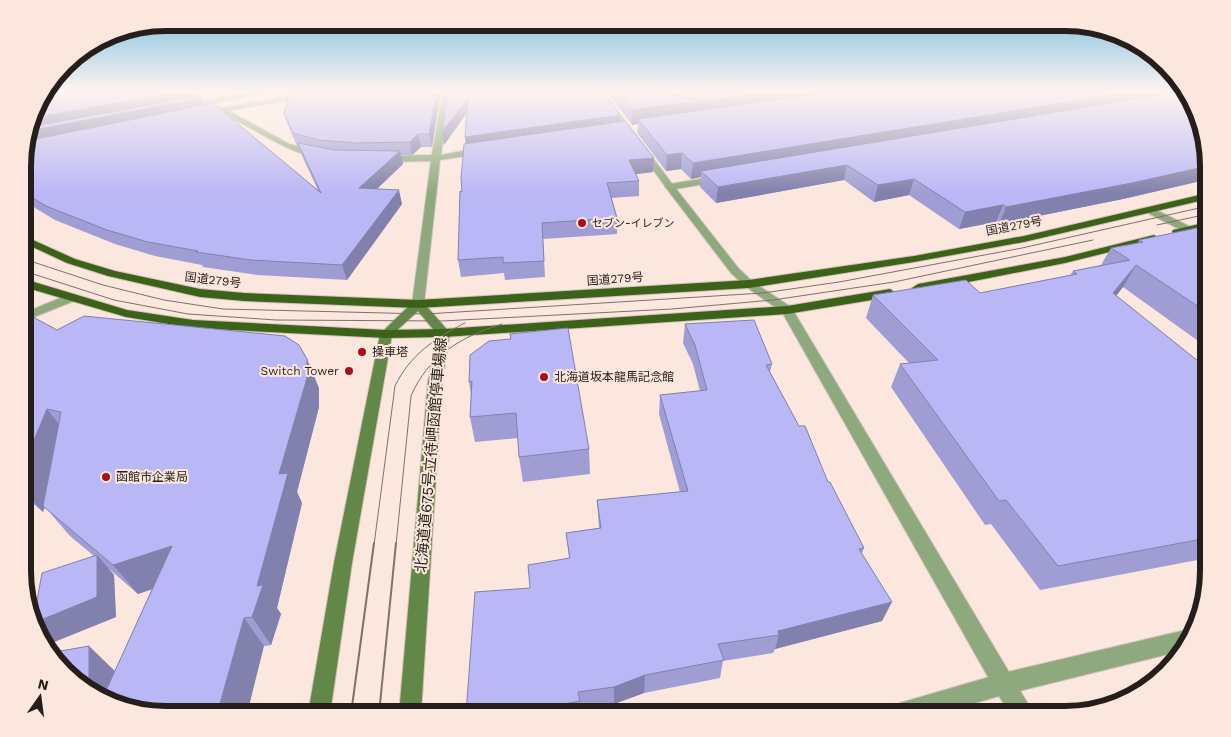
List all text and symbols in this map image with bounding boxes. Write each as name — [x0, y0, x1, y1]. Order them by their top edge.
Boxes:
street label: 国道279号 — [985, 214, 1043, 238]
marker: セブン-イレブン — [576, 217, 588, 229]
place label: セブン-イレブン — [592, 217, 675, 230]
street label: 国道279号 — [184, 270, 242, 290]
street label: 国道279号 — [586, 270, 644, 288]
street label: 北海道道675号立待岬函館停車場線 — [412, 337, 450, 573]
place label: 操車塔 — [372, 345, 408, 359]
marker: 操車塔 — [356, 346, 368, 358]
place label: Switch Tower — [261, 364, 339, 378]
marker: Switch Tower — [343, 365, 355, 377]
place label: 北海道坂本龍馬記念館 — [554, 370, 674, 384]
marker: 北海道坂本龍馬記念館 — [538, 371, 550, 383]
place label: 函館市企業局 — [116, 470, 188, 484]
marker: 函館市企業局 — [100, 471, 112, 483]
north arrow — [15, 672, 65, 722]
text: N — [36, 675, 50, 693]

